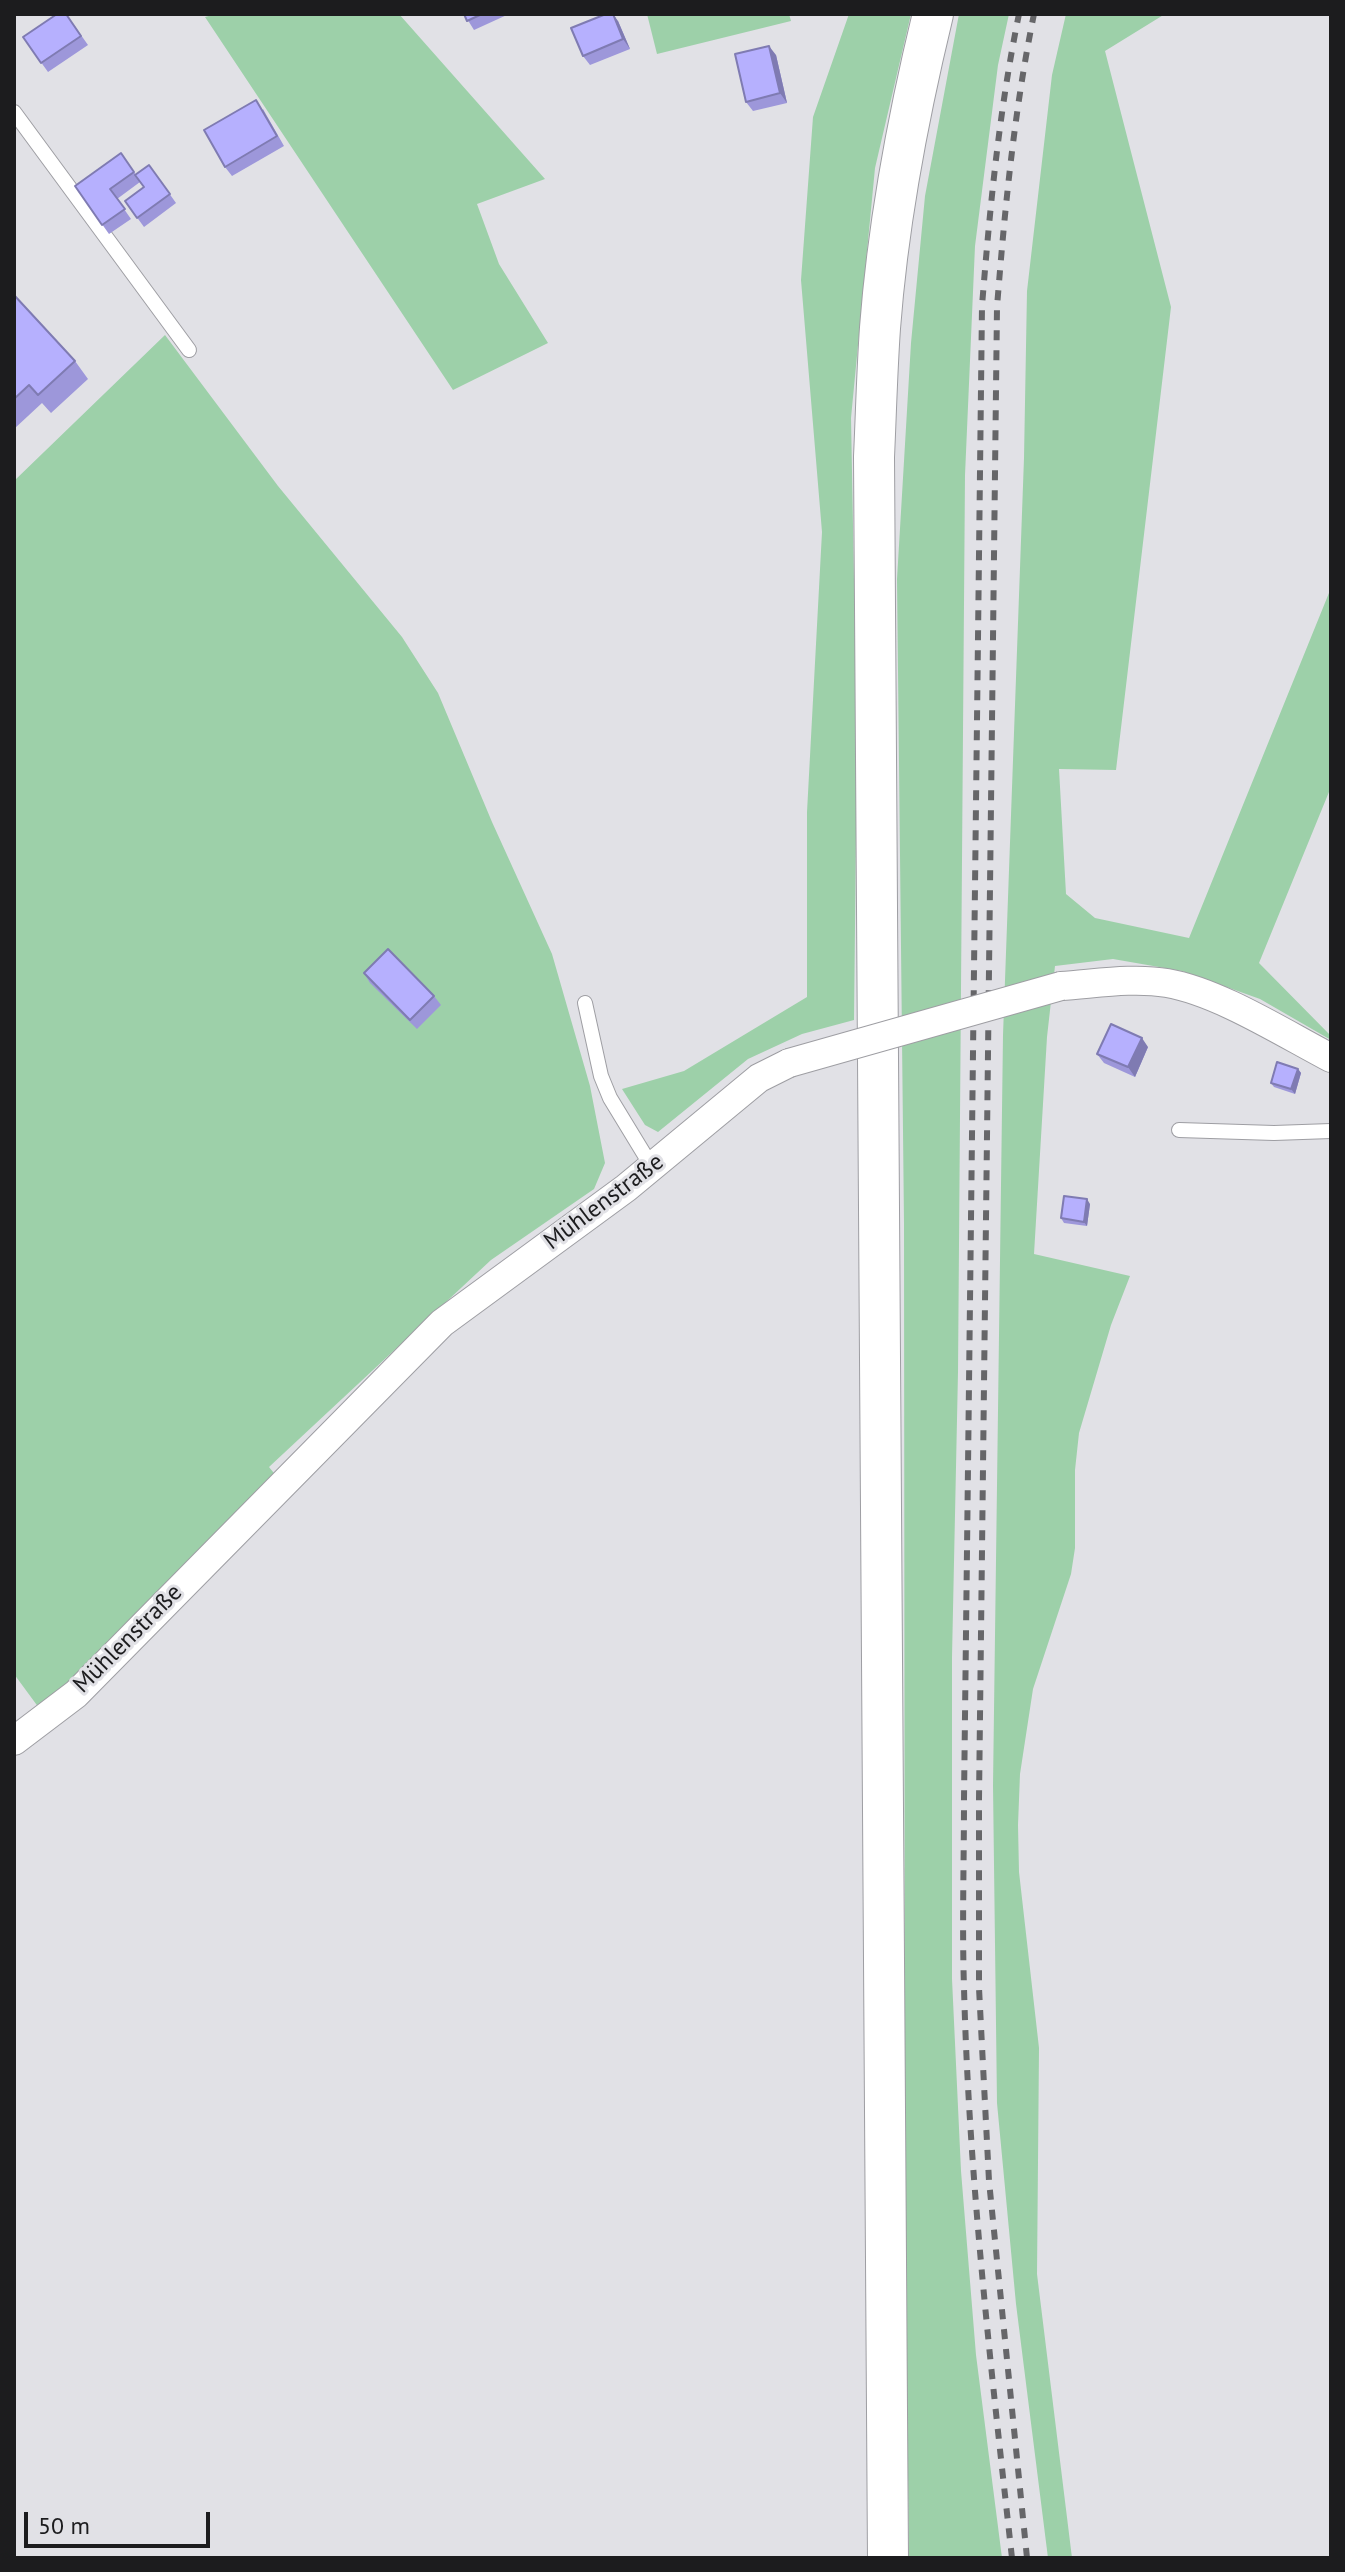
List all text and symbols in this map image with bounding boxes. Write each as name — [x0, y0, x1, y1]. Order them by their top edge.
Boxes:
street label: Mühlenstraße — [539, 1148, 669, 1256]
street label: Mühlenstraße — [68, 1579, 188, 1699]
scale bar — [28, 2496, 214, 2546]
text: 50 m — [38, 2510, 90, 2541]

